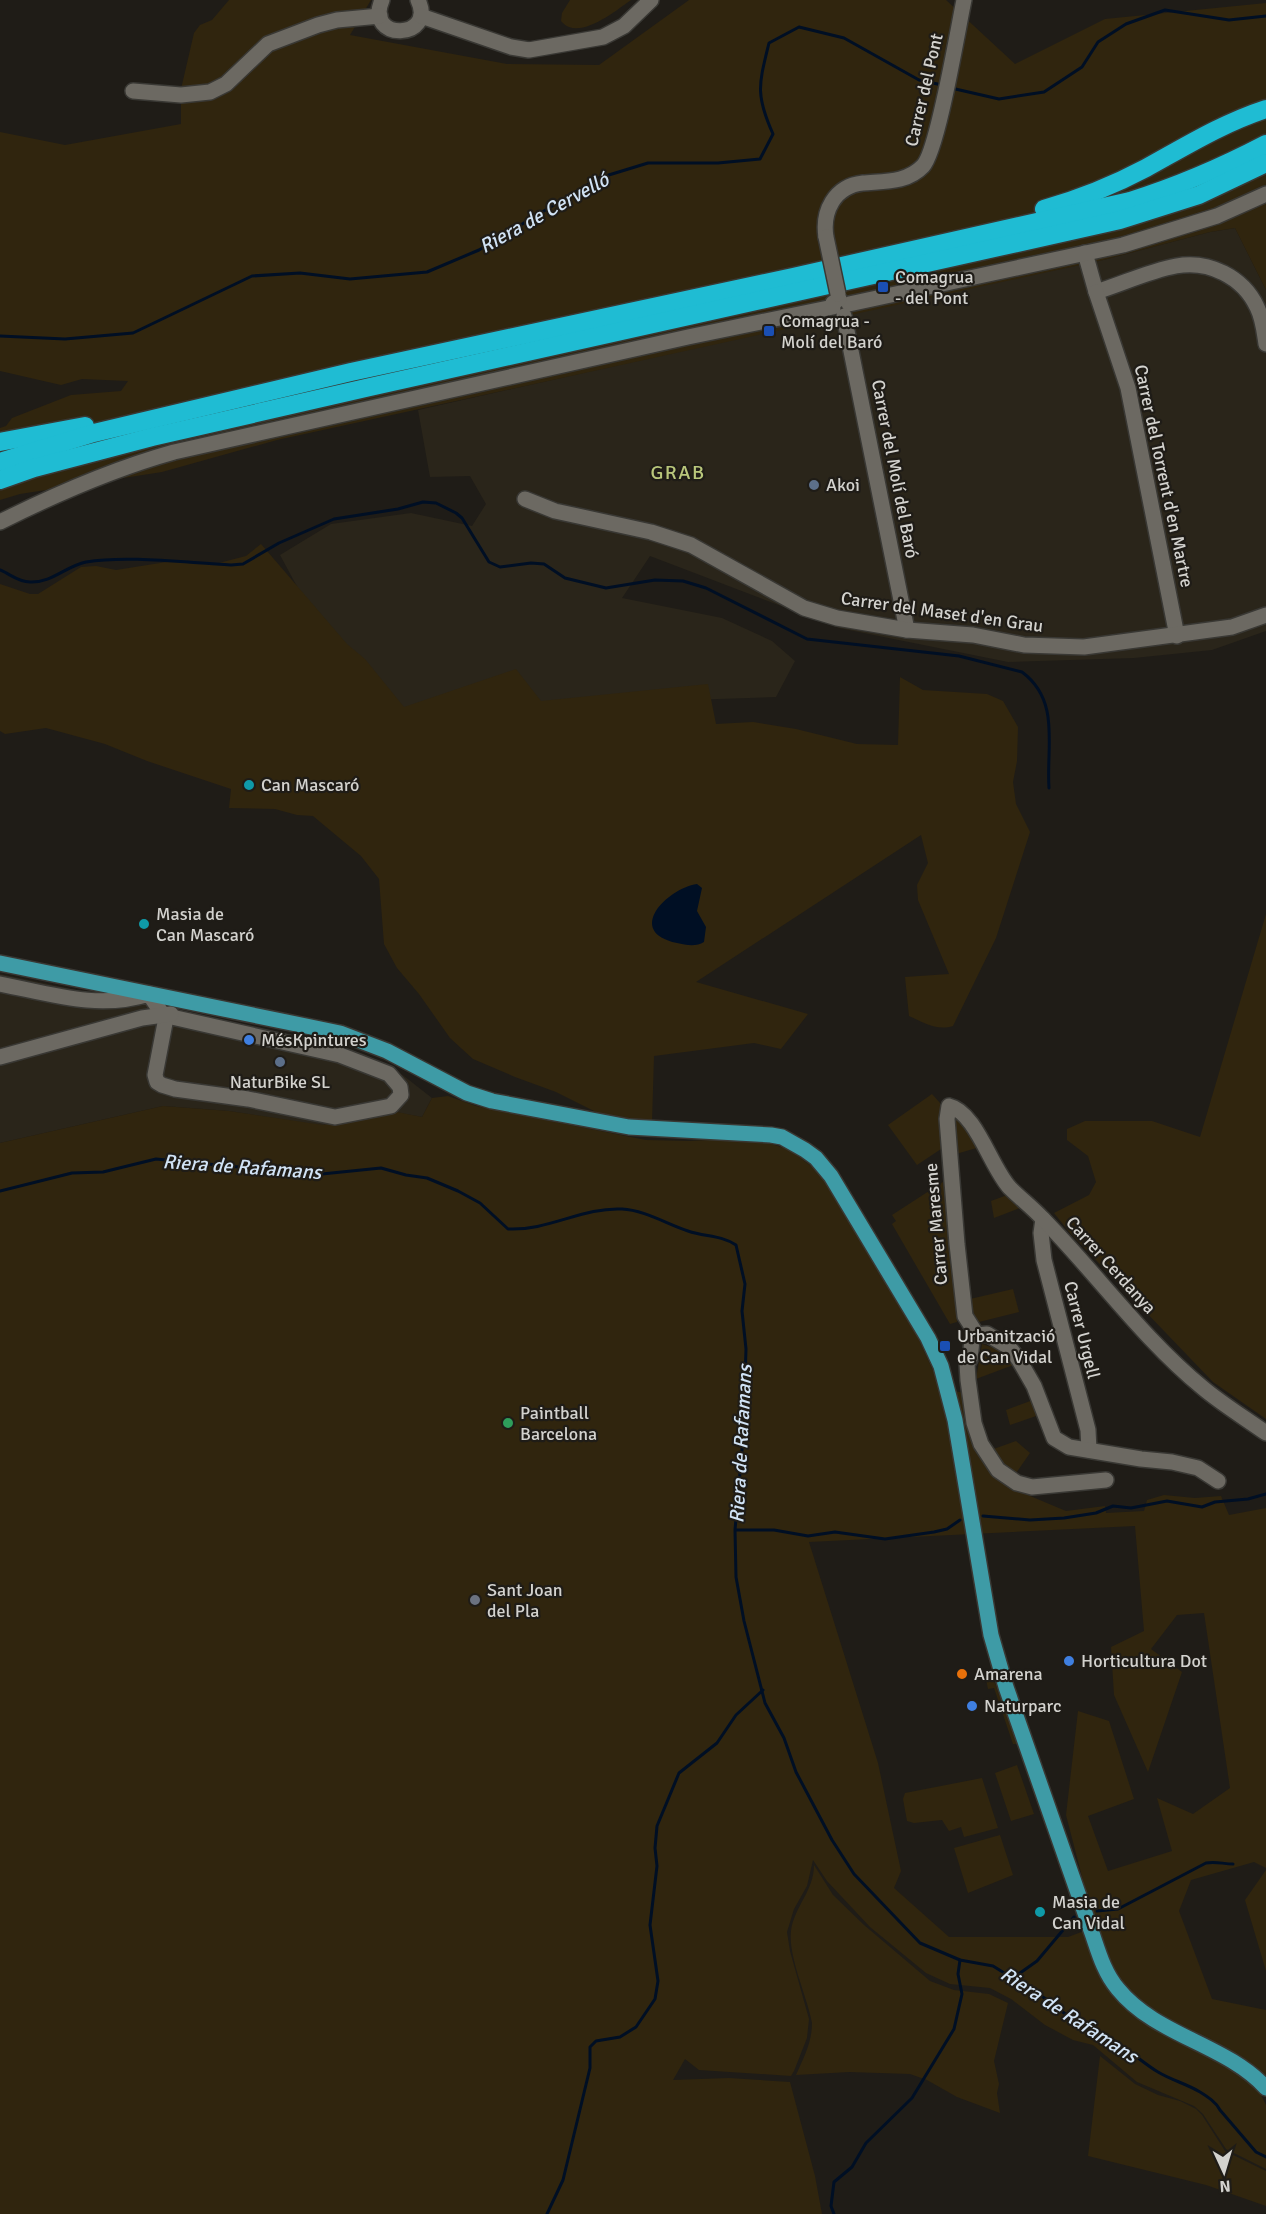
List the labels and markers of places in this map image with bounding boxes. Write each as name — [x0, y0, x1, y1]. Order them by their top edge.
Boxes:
place label: Comagrua - del Pont — [895, 266, 974, 309]
marker: Comagrua - del Pont — [876, 280, 890, 294]
place label: Comagrua - Molí del Baró — [781, 310, 882, 353]
marker: Comagrua - Molí del Baró — [762, 324, 776, 338]
place label: Akoi — [826, 474, 860, 496]
marker: Akoi — [807, 478, 821, 492]
place label: Can Mascaró — [261, 774, 359, 796]
marker: Can Mascaró — [242, 778, 256, 792]
place label: Masia de Can Mascaró — [156, 903, 254, 946]
marker: Masia de Can Mascaró — [137, 917, 151, 931]
place label: MésKpintures — [261, 1029, 367, 1051]
marker: MésKpintures — [242, 1033, 256, 1047]
marker: NaturBike SL — [273, 1055, 287, 1069]
place label: NaturBike SL — [230, 1071, 330, 1093]
place label: Urbanització de Can Vidal — [957, 1325, 1055, 1368]
marker: Urbanització de Can Vidal — [938, 1339, 952, 1353]
place label: Paintball Barcelona — [520, 1402, 597, 1445]
marker: Paintball Barcelona — [501, 1416, 515, 1430]
place label: Sant Joan del Pla — [487, 1579, 563, 1622]
marker: Sant Joan del Pla — [468, 1593, 482, 1607]
place label: Horticultura Dot — [1081, 1650, 1207, 1672]
marker: Horticultura Dot — [1062, 1654, 1076, 1668]
place label: Amarena — [974, 1663, 1043, 1685]
marker: Amarena — [955, 1667, 969, 1681]
place label: Naturparc — [984, 1695, 1061, 1717]
marker: Naturparc — [965, 1699, 979, 1713]
place label: Masia de Can Vidal — [1052, 1891, 1125, 1934]
marker: Masia de Can Vidal — [1033, 1905, 1047, 1919]

